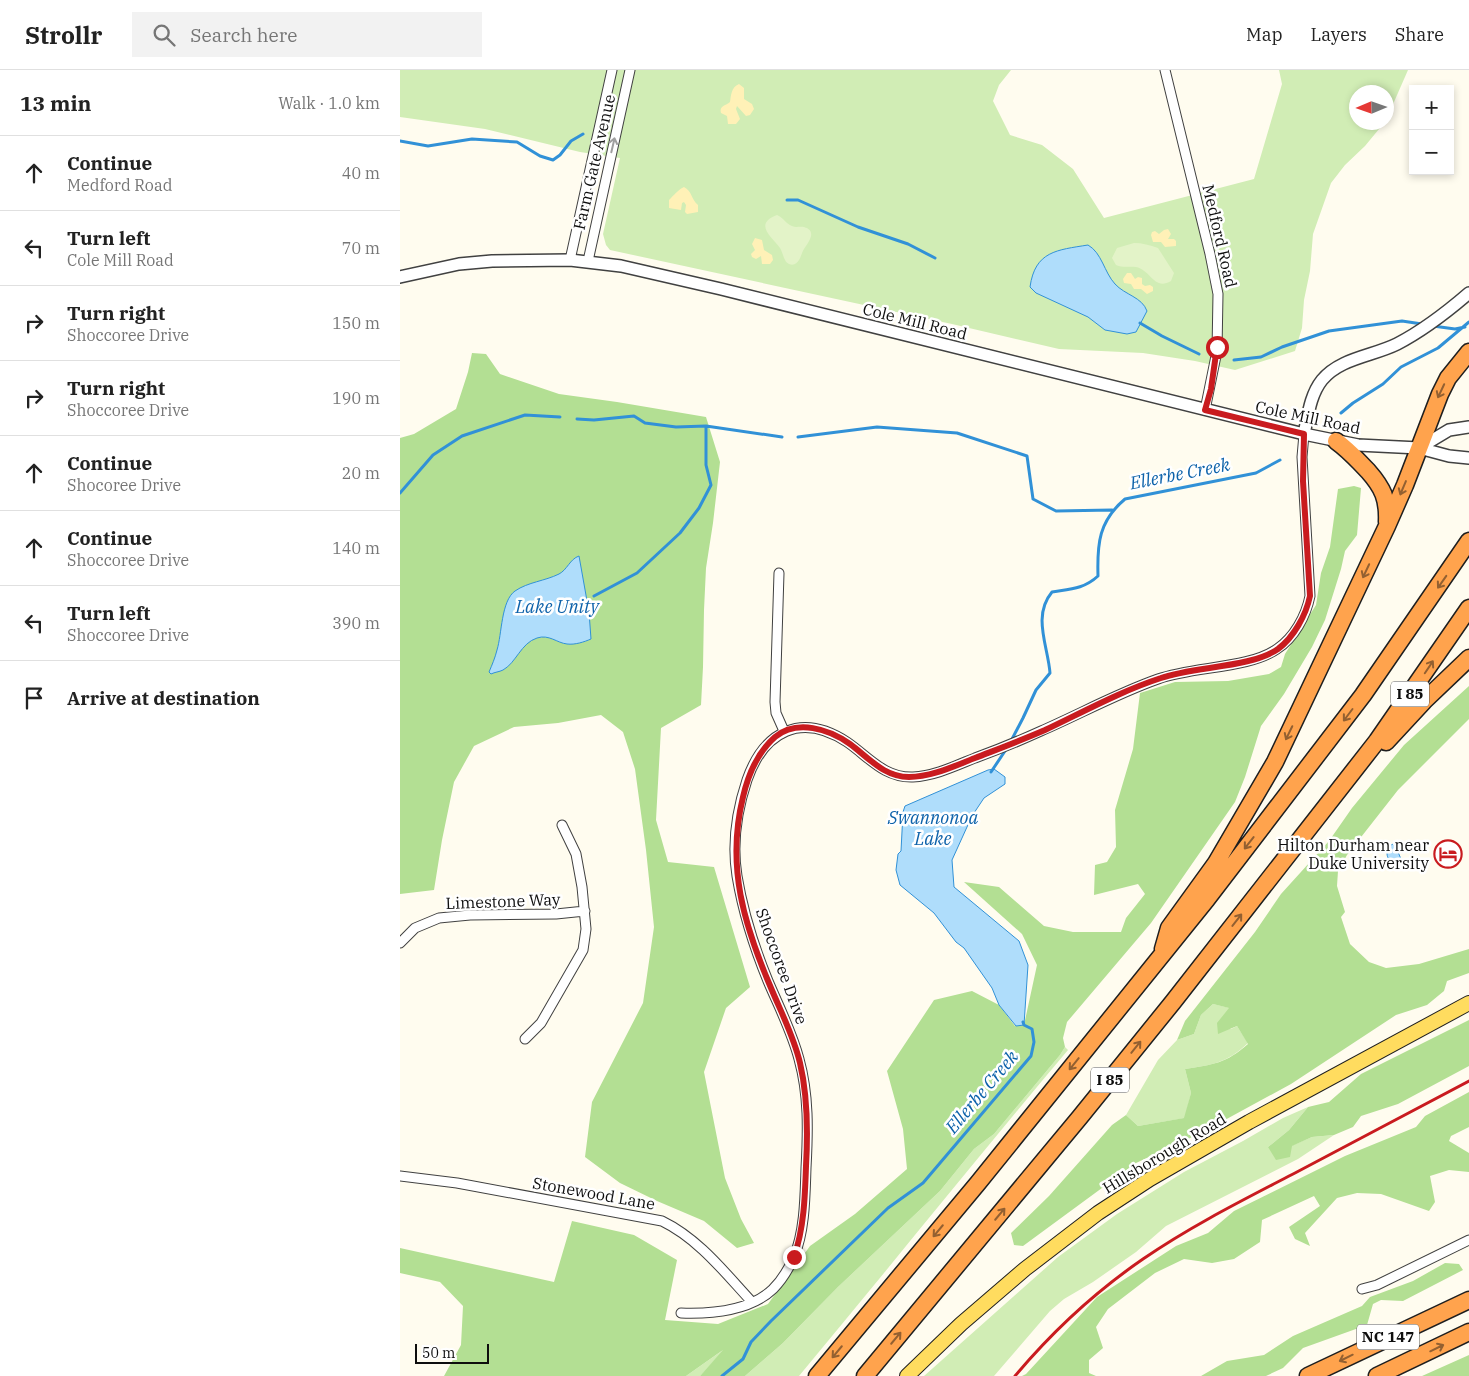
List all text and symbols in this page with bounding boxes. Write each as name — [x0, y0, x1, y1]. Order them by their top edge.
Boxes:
search box — [132, 12, 482, 57]
text: Strollr — [25, 19, 102, 51]
icon: search — [150, 21, 178, 49]
text: Search here — [190, 23, 297, 47]
text: Map — [1246, 23, 1283, 46]
text: Layers — [1311, 23, 1367, 46]
text: Share — [1395, 23, 1444, 46]
north arrow — [1349, 85, 1394, 130]
map controls — [1409, 85, 1454, 175]
button: + — [1409, 85, 1454, 130]
text: 13 min — [20, 89, 91, 117]
street label: Farm Gate Avenue — [569, 92, 619, 232]
text: Walk · 1.0 km — [278, 93, 380, 113]
button: − — [1409, 130, 1454, 175]
one-way arrow — [609, 138, 618, 154]
text: Continue — [67, 151, 152, 175]
icon: ahead — [20, 159, 48, 187]
text: 40 m — [342, 163, 380, 183]
text: Medford Road — [67, 175, 173, 195]
street label: Medford Road — [1198, 182, 1242, 290]
text: Turn left — [67, 226, 150, 250]
icon: left — [20, 234, 48, 262]
text: 70 m — [342, 238, 380, 258]
text: Cole Mill Road — [67, 250, 174, 270]
street label: Cole Mill Road — [861, 298, 969, 344]
text: Turn right — [67, 301, 165, 325]
icon: right — [20, 309, 48, 337]
text: 150 m — [332, 313, 380, 333]
text: Shoccoree Drive — [67, 325, 189, 345]
route start — [1206, 336, 1229, 359]
text: Turn right — [67, 376, 165, 400]
icon: right — [20, 384, 48, 412]
one-way arrow — [1436, 384, 1446, 399]
text: 190 m — [332, 388, 380, 408]
street label: Cole Mill Road — [1254, 396, 1363, 438]
text: Shoccoree Drive — [67, 400, 189, 420]
text: Continue — [67, 451, 152, 475]
water label: Ellerbe Creek — [1127, 452, 1232, 495]
icon: ahead — [20, 459, 48, 487]
text: 20 m — [342, 463, 380, 483]
text: Shocoree Drive — [67, 475, 181, 495]
one-way arrow — [1398, 480, 1408, 495]
text: Continue — [67, 526, 152, 550]
icon: ahead — [20, 534, 48, 562]
text: 140 m — [332, 538, 380, 558]
text: Shoccoree Drive — [67, 550, 189, 570]
one-way arrow — [1361, 563, 1371, 578]
one-way arrow — [1437, 575, 1447, 589]
water label: Lake Unity — [514, 595, 600, 618]
text: Turn left — [67, 601, 150, 625]
icon: left — [20, 609, 48, 637]
text: 390 m — [332, 613, 380, 633]
text: Shoccoree Drive — [67, 625, 189, 645]
one-way arrow — [1424, 660, 1434, 674]
road number: I 85 — [1391, 682, 1429, 706]
icon: arrive — [20, 684, 48, 712]
text: Arrive at destination — [67, 686, 260, 710]
one-way arrow — [1343, 708, 1354, 721]
one-way arrow — [1284, 725, 1293, 740]
water label: Swannonoa Lake — [887, 806, 978, 850]
place label: Hilton Durham near Duke University — [1277, 835, 1429, 873]
one-way arrow — [1244, 836, 1254, 850]
hotel icon: Hilton Durham near Duke University — [1433, 839, 1463, 869]
street label: Limestone Way — [445, 889, 561, 913]
street label: Shoccoree Drive — [752, 905, 812, 1027]
one-way arrow — [1231, 914, 1242, 927]
one-way arrow — [1131, 1041, 1142, 1054]
water label: Ellerbe Creek — [940, 1045, 1023, 1139]
one-way arrow — [1069, 1057, 1080, 1070]
road number: I 85 — [1091, 1068, 1129, 1092]
street label: Hillsborough Road — [1099, 1108, 1230, 1198]
street label: Stonewood Lane — [531, 1172, 657, 1214]
one-way arrow — [994, 1207, 1005, 1220]
one-way arrow — [933, 1224, 944, 1237]
route end — [783, 1246, 806, 1269]
road number: NC 147 — [1357, 1324, 1419, 1350]
one-way arrow — [890, 1332, 901, 1345]
scale bar — [415, 1341, 489, 1364]
one-way arrow — [1429, 1342, 1444, 1352]
text: 50 m — [422, 1344, 455, 1362]
one-way arrow — [831, 1346, 843, 1359]
one-way arrow — [1339, 1354, 1354, 1363]

